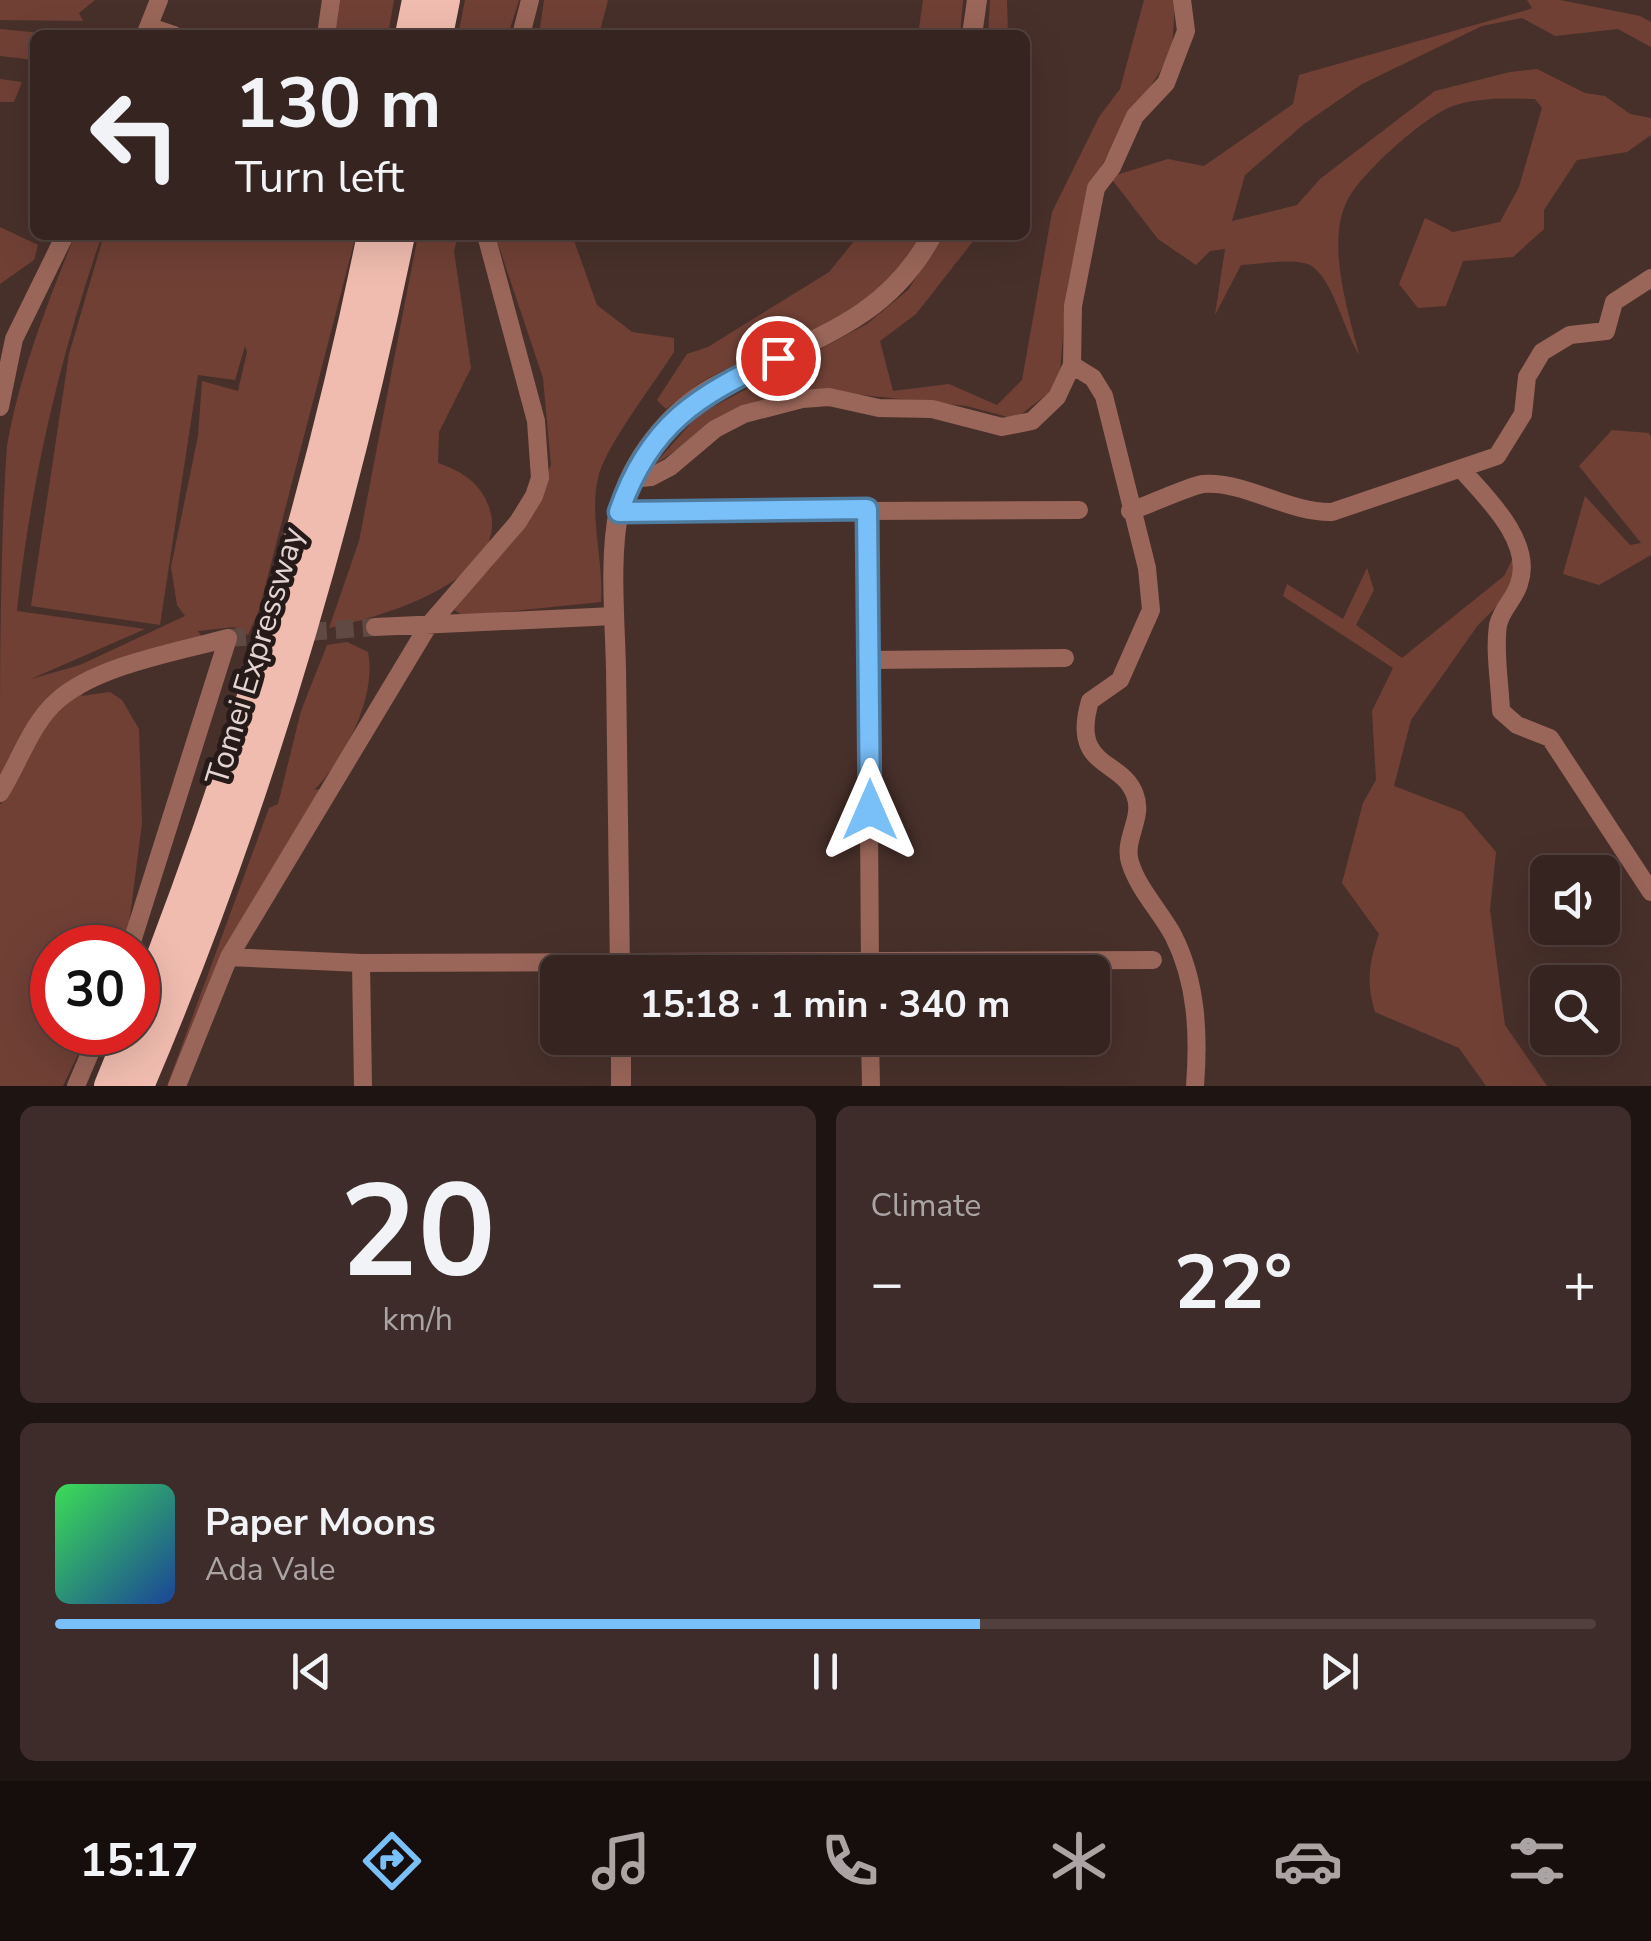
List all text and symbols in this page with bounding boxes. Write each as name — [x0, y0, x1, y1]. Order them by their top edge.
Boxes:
text: 130 m — [235, 56, 441, 152]
icon: left — [70, 70, 200, 200]
text: Turn left — [235, 147, 404, 208]
pin — [736, 316, 821, 401]
icon: arrive — [751, 331, 806, 386]
street label: Tomei Expressway — [195, 521, 315, 790]
position arrow — [818, 758, 922, 862]
map controls — [1530, 855, 1620, 1055]
button: sound — [1530, 855, 1620, 945]
speed limit sign: 30 — [30, 925, 160, 1055]
button: search — [1530, 965, 1620, 1055]
text: 15:18 · 1 min · 340 m — [640, 979, 1010, 1030]
text: 20 — [340, 1144, 496, 1321]
text: Climate — [871, 1184, 981, 1227]
text: 22° — [1174, 1232, 1292, 1334]
text: − — [871, 1246, 904, 1321]
text: + — [1563, 1246, 1596, 1321]
text: km/h — [382, 1298, 453, 1341]
text: Paper Moons — [205, 1497, 436, 1548]
text: Ada Vale — [205, 1548, 336, 1591]
icon: previous — [284, 1644, 339, 1699]
icon: pause — [798, 1644, 853, 1699]
icon: next — [1312, 1644, 1367, 1699]
icon: directions — [357, 1826, 427, 1896]
icon: music — [586, 1826, 656, 1896]
icon: phone — [815, 1826, 885, 1896]
icon: climate — [1044, 1826, 1114, 1896]
icon: car — [1273, 1826, 1343, 1896]
icon: filters — [1502, 1826, 1572, 1896]
text: 15:17 — [79, 1831, 199, 1892]

